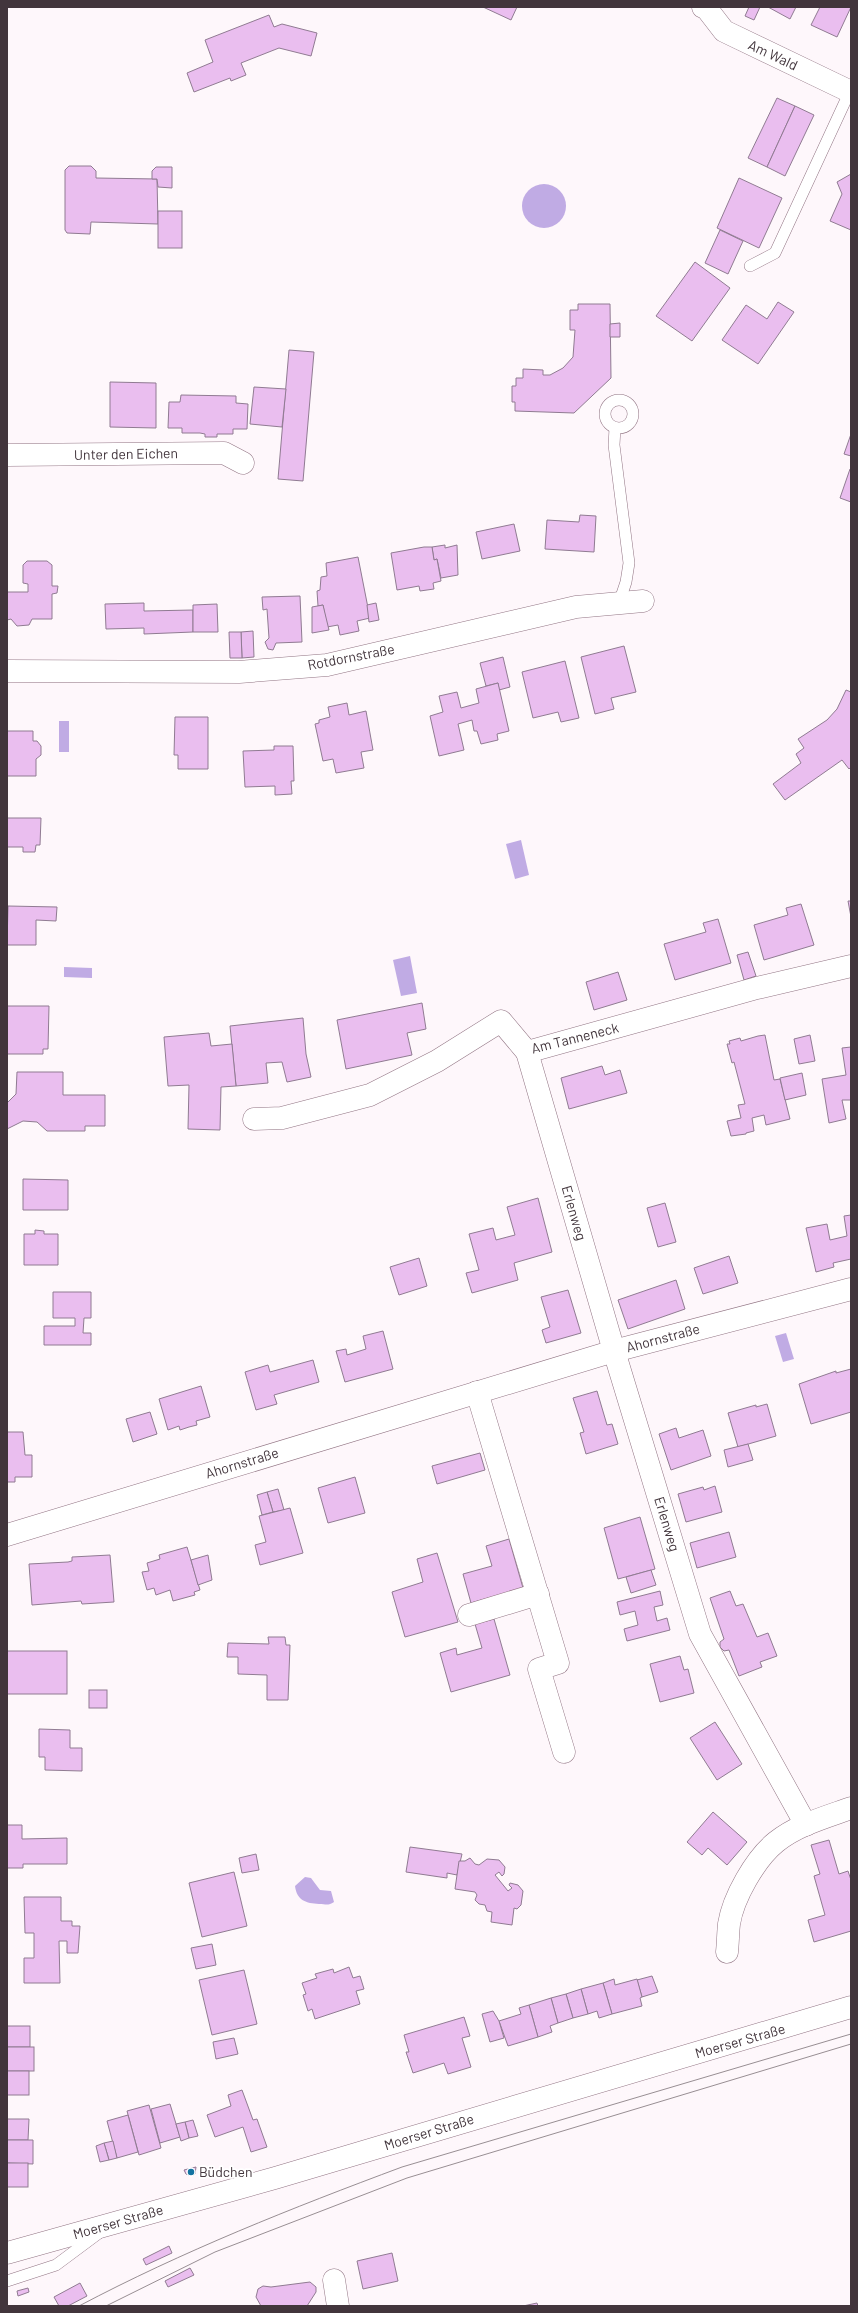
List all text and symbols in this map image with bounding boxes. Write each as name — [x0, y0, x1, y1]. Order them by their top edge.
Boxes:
street label: Am Wald — [746, 36, 801, 73]
street label: Unter den Eichen — [74, 444, 178, 463]
street label: Rotdornstraße — [306, 640, 396, 673]
street label: Am Tanneneck — [529, 1018, 620, 1057]
street label: Erlenweg — [559, 1183, 590, 1242]
street label: Ahornstraße — [624, 1320, 702, 1356]
street label: Ahornstraße — [203, 1443, 280, 1482]
street label: Erlenweg — [651, 1494, 684, 1553]
street label: Moerser Straße — [693, 2020, 787, 2062]
street label: Moerser Straße — [382, 2110, 476, 2153]
place label: Büdchen — [199, 2163, 253, 2180]
marker: Büdchen — [186, 2167, 196, 2177]
street label: Moerser Straße — [71, 2201, 165, 2243]

